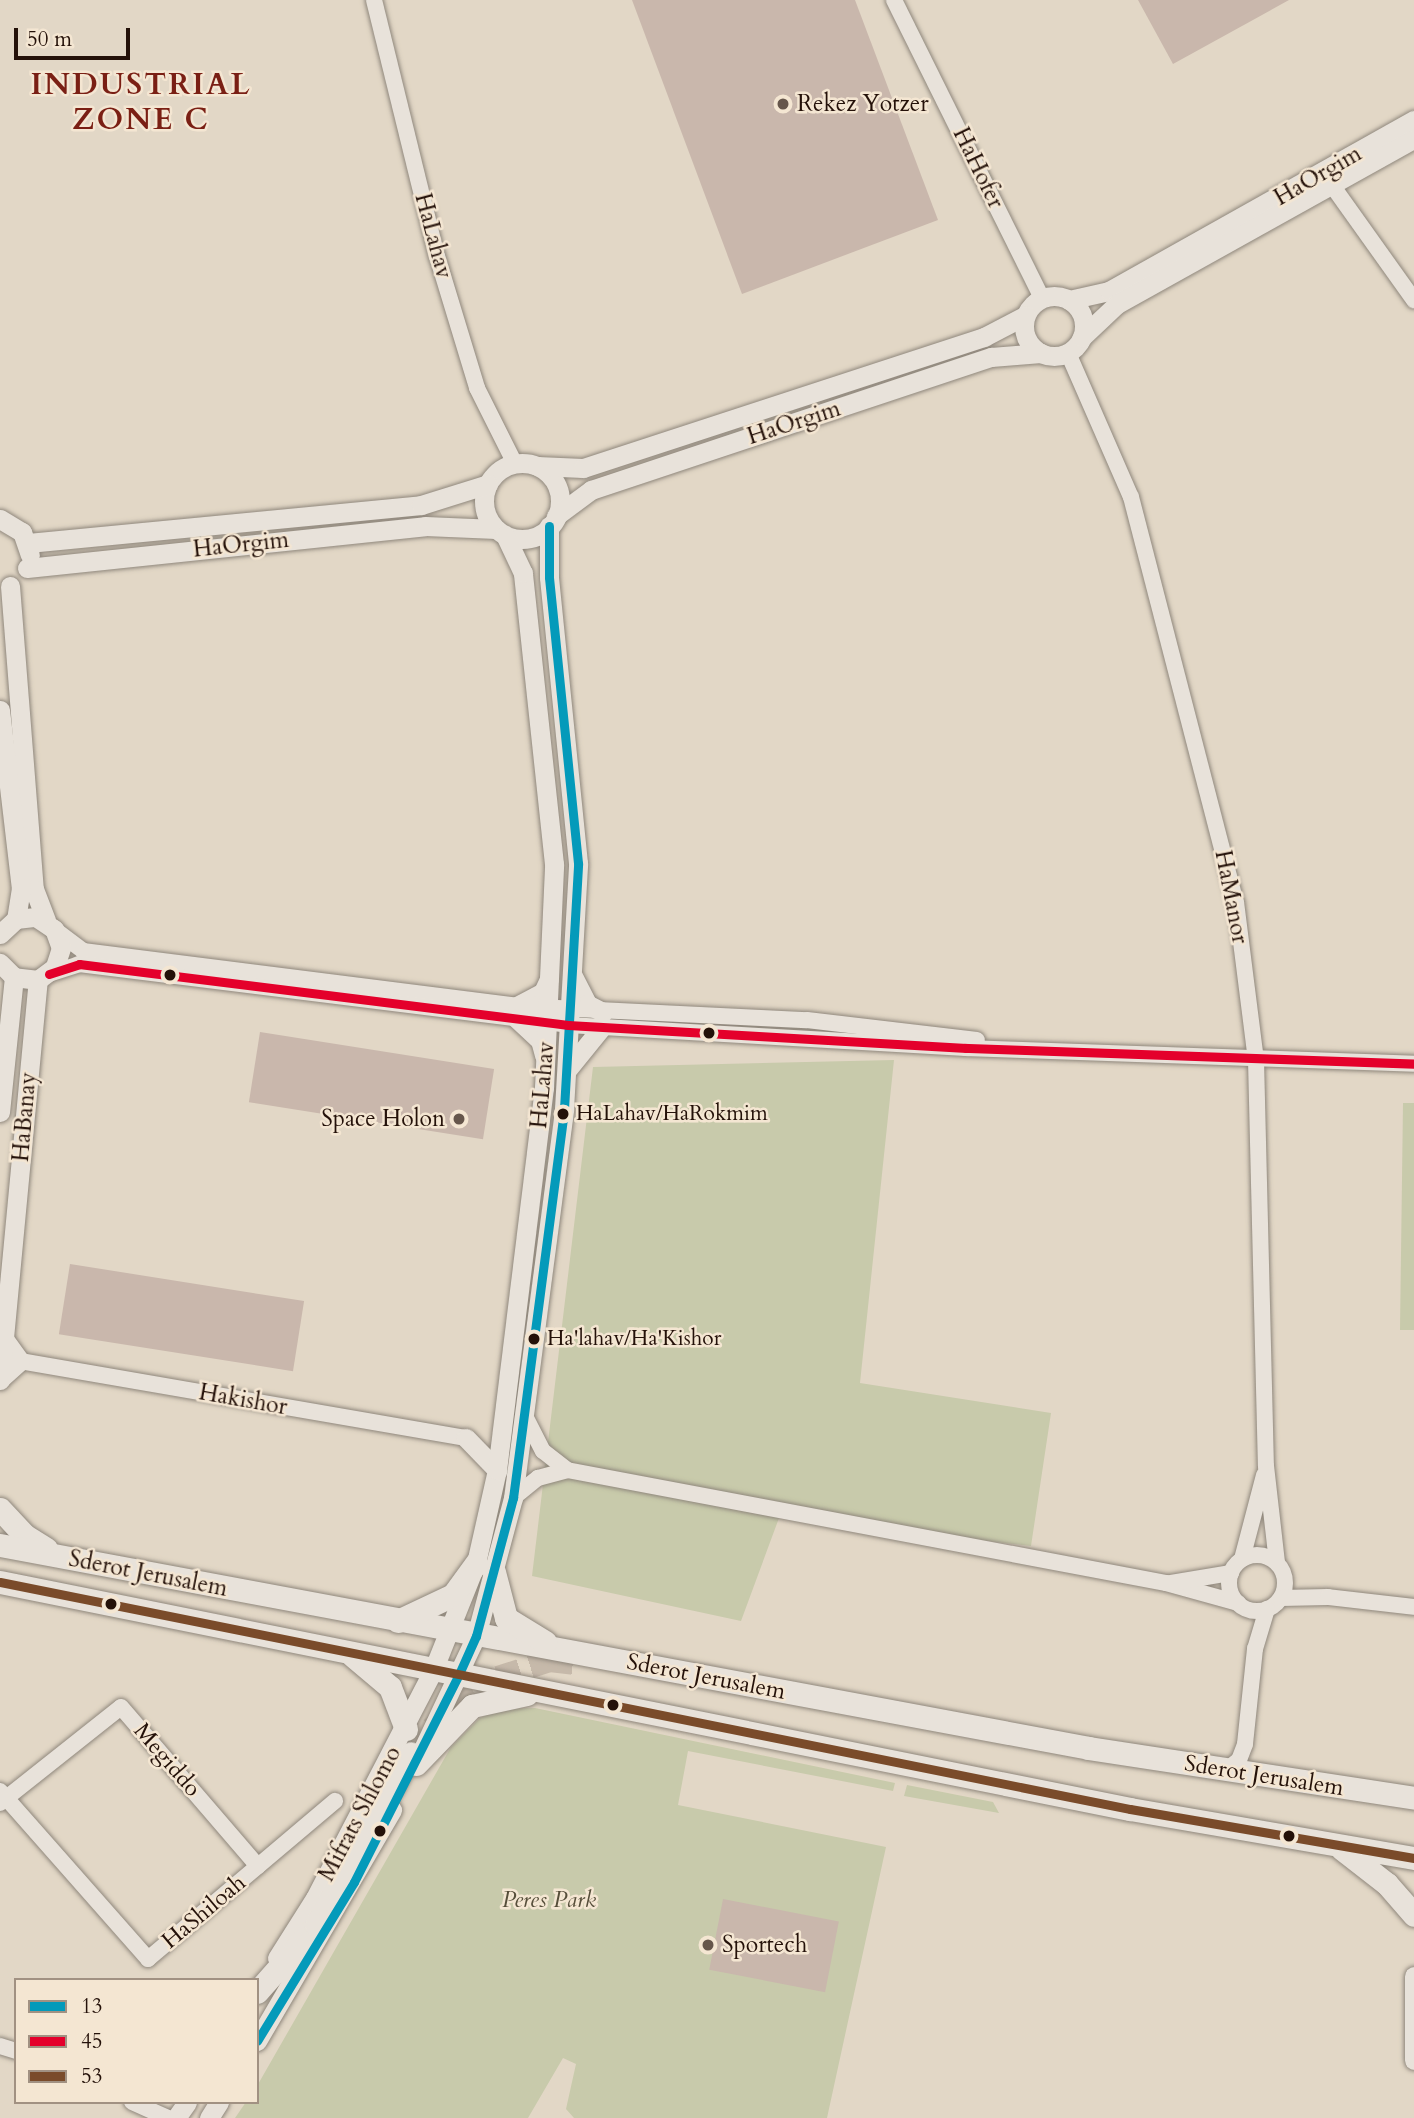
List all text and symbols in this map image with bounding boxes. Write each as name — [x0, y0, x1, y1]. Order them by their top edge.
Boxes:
scale bar — [18, 14, 133, 58]
text: 50 m — [27, 25, 72, 54]
district label: INDUSTRIAL ZONE C — [32, 67, 250, 138]
place label: Rekez Yotzer — [797, 90, 929, 118]
marker: Rekez Yotzer — [775, 96, 791, 112]
street label: HaHofer — [947, 123, 1009, 213]
street label: HaOrgim — [1269, 140, 1367, 212]
street label: HaLahav — [408, 190, 458, 282]
street label: HaOrgim — [744, 395, 844, 451]
street label: HaOrgim — [192, 526, 290, 564]
street label: HaManor — [1208, 848, 1254, 946]
unlabelled marker — [163, 968, 177, 982]
unlabelled marker — [702, 1026, 716, 1040]
street label: HaLahav — [525, 1040, 561, 1130]
street label: HaBanay — [7, 1071, 43, 1163]
place label: HaLahav/HaRokmim — [576, 1101, 768, 1127]
place label: Space Holon — [321, 1105, 445, 1133]
marker: HaLahav/HaRokmim — [556, 1107, 570, 1121]
marker: Space Holon — [451, 1111, 467, 1127]
place label: Ha'lahav/Ha'Kishor — [547, 1326, 721, 1352]
marker: Ha'lahav/Ha'Kishor — [527, 1332, 541, 1346]
street label: Hakishor — [197, 1379, 289, 1421]
street label: Sderot Jerusalem — [66, 1545, 230, 1603]
unlabelled marker — [104, 1597, 118, 1611]
street label: Sderot Jerusalem — [624, 1648, 788, 1706]
unlabelled marker — [606, 1698, 620, 1712]
street label: Megiddo — [128, 1718, 206, 1802]
street label: Mifrats Shlomo — [313, 1742, 407, 1886]
street label: Sderot Jerusalem — [1182, 1750, 1346, 1802]
unlabelled marker — [373, 1824, 387, 1838]
unlabelled marker — [1282, 1829, 1296, 1843]
street label: HaShiloah — [157, 1869, 251, 1955]
park label: Peres Park — [502, 1886, 596, 1914]
place label: Sportech — [722, 1931, 807, 1959]
marker: Sportech — [700, 1937, 716, 1953]
legend — [14, 1978, 259, 2104]
text: 13 — [81, 1992, 103, 2021]
text: 45 — [81, 2027, 103, 2056]
text: 53 — [81, 2062, 103, 2091]

